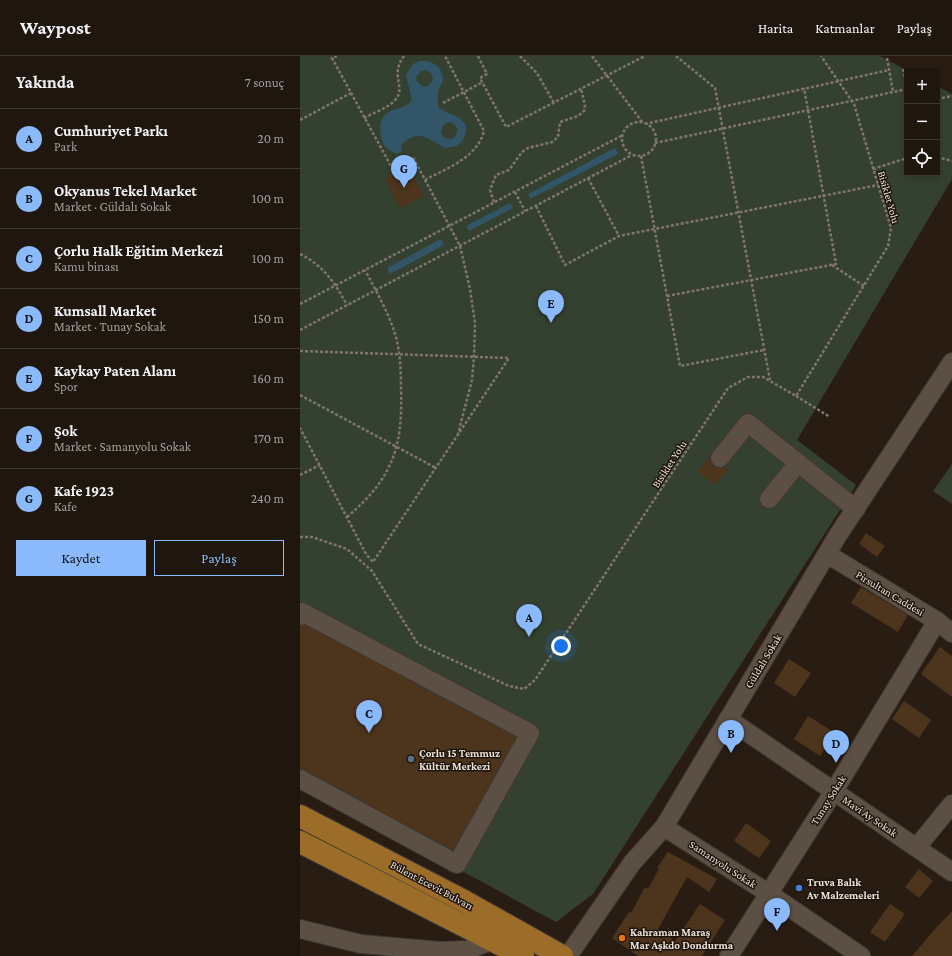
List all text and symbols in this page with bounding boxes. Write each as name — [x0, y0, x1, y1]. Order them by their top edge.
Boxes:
text: Waypost — [20, 17, 91, 38]
text: Harita — [758, 20, 793, 36]
text: Katmanlar — [815, 20, 875, 36]
text: Paylaş — [897, 20, 932, 36]
map controls — [904, 68, 940, 176]
button: + — [904, 68, 940, 104]
text: Yakında — [16, 73, 74, 92]
text: 7 sonuç — [245, 75, 284, 90]
button: − — [904, 104, 940, 140]
text: Cumhuriyet Parkı — [54, 123, 168, 139]
text: A — [25, 131, 33, 146]
text: 20 m — [258, 131, 284, 146]
text: Park — [54, 139, 77, 154]
button: locate — [904, 140, 940, 176]
pin: G — [391, 155, 417, 188]
street label: Bisiklet Yolu — [876, 169, 902, 225]
text: Okyanus Tekel Market — [54, 183, 197, 199]
text: B — [25, 191, 33, 206]
text: 100 m — [252, 191, 284, 206]
text: Market · Güldalı Sokak — [54, 199, 171, 214]
text: Çorlu Halk Eğitim Merkezi — [54, 243, 223, 259]
text: C — [25, 251, 33, 266]
text: 100 m — [252, 251, 284, 266]
text: Kamu binası — [54, 259, 119, 274]
pin: E — [538, 290, 564, 323]
text: Kumsall Market — [54, 303, 156, 319]
text: D — [25, 311, 33, 326]
text: 150 m — [253, 311, 284, 326]
text: Market · Tunay Sokak — [54, 319, 166, 334]
text: Kaykay Paten Alanı — [54, 363, 176, 379]
text: E — [25, 371, 33, 386]
text: 160 m — [253, 371, 284, 386]
text: Spor — [54, 379, 78, 394]
text: Şok — [54, 423, 77, 439]
text: F — [26, 431, 32, 446]
text: 170 m — [254, 431, 284, 446]
street label: Bisiklet Yolu — [649, 438, 689, 490]
text: Market · Samanyolu Sokak — [54, 439, 191, 454]
text: Kafe 1923 — [54, 483, 114, 499]
text: G — [25, 491, 33, 506]
text: 240 m — [251, 491, 284, 506]
text: Kafe — [54, 499, 77, 514]
button: Kaydet — [16, 540, 146, 576]
button: Paylaş — [154, 540, 284, 576]
street label: Pirsultan Caddesi — [854, 568, 926, 618]
pin: A — [516, 604, 542, 637]
street label: Güldalı Sokak — [742, 631, 784, 690]
your location — [551, 636, 571, 656]
pin: C — [356, 700, 382, 733]
pin: B — [718, 720, 744, 753]
pin: D — [823, 730, 849, 763]
place label: Çorlu 15 Temmuz Kültür Merkezi — [419, 747, 500, 772]
marker: Çorlu 15 Temmuz Kültür Merkezi — [406, 754, 416, 764]
street label: Tunay Sokak — [808, 772, 849, 827]
street label: Mavi Ay Sokak — [840, 793, 900, 840]
street label: Samanyolu Sokak — [687, 838, 759, 891]
street label: Bülent Ecevit Bulvarı — [389, 858, 475, 912]
place label: Truva Balık Av Malzemeleri — [806, 876, 880, 901]
marker: Truva Balık Av Malzemeleri — [794, 883, 804, 893]
pin: F — [764, 898, 790, 931]
place label: Kahraman Maraş Mar Aşkdo Dondurma — [630, 926, 734, 951]
marker: Kahraman Maraş Mar Aşkdo Dondurma — [617, 933, 627, 943]

